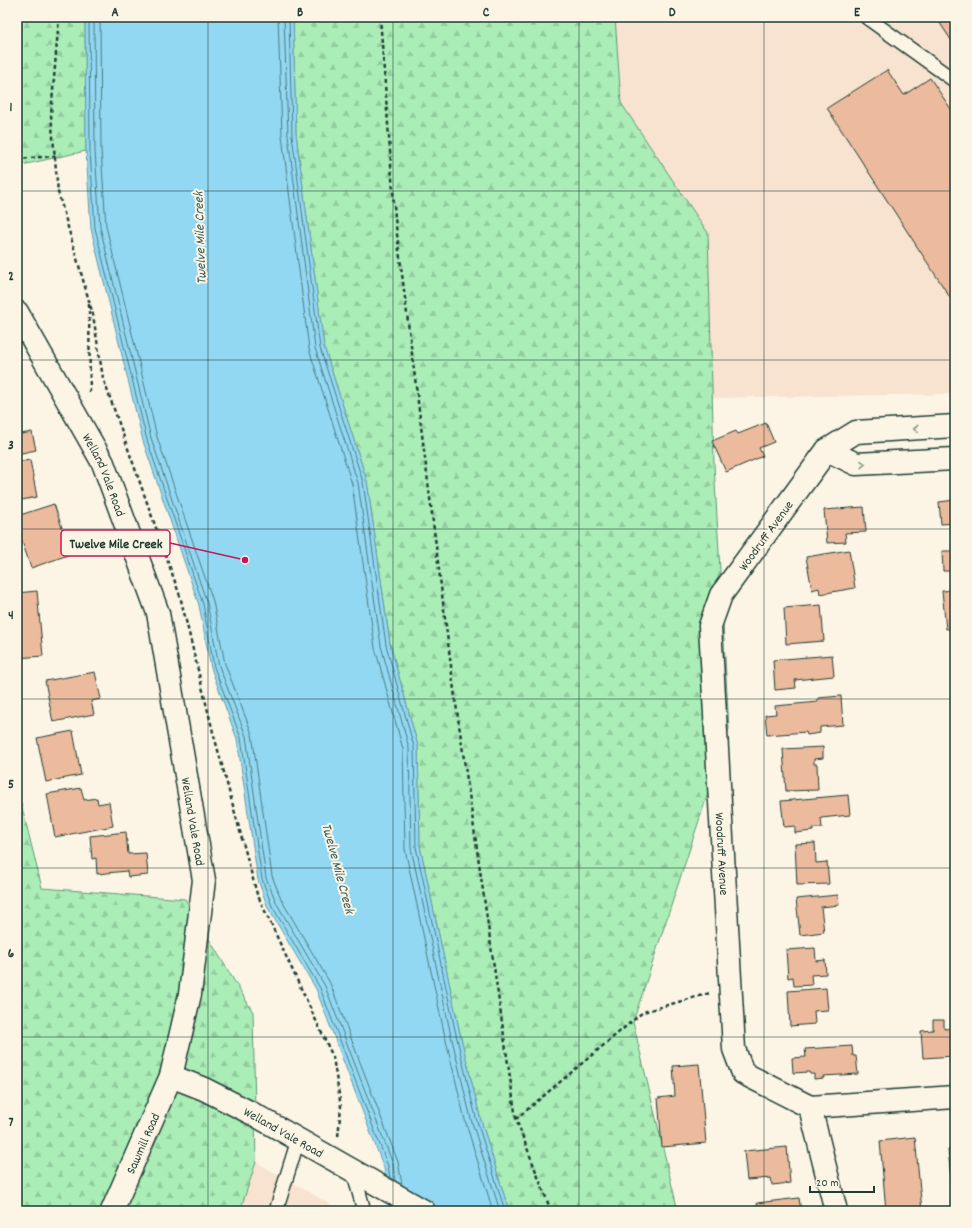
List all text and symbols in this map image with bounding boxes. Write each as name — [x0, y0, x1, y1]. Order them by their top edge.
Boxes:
text: A — [111, 4, 119, 23]
text: B — [297, 4, 303, 23]
text: C — [483, 4, 490, 23]
text: D — [669, 4, 676, 23]
text: E — [854, 4, 861, 23]
text: 1 — [10, 99, 13, 118]
water label: Twelve Mile Creek — [189, 190, 213, 285]
text: 2 — [8, 268, 14, 287]
one-way arrow — [913, 424, 919, 433]
street label: Welland Vale Road — [76, 431, 129, 520]
text: 3 — [8, 437, 14, 456]
one-way arrow — [860, 460, 866, 468]
street label: Woodruff Avenue — [735, 497, 799, 576]
callout: Twelve Mile Creek — [61, 530, 170, 556]
text: Twelve Mile Creek — [70, 535, 163, 555]
text: 4 — [8, 607, 14, 626]
text: 5 — [8, 776, 14, 795]
street label: Welland Vale Road — [175, 776, 208, 867]
street label: Woodruff Avenue — [709, 812, 732, 896]
water label: Twelve Mile Creek — [315, 821, 359, 917]
text: 6 — [8, 945, 15, 964]
street label: Welland Vale Road — [239, 1104, 326, 1164]
street label: Sawmill Road — [122, 1110, 166, 1178]
text: 7 — [9, 1114, 14, 1133]
scale bar — [810, 1168, 874, 1194]
text: 20 m — [816, 1175, 839, 1192]

